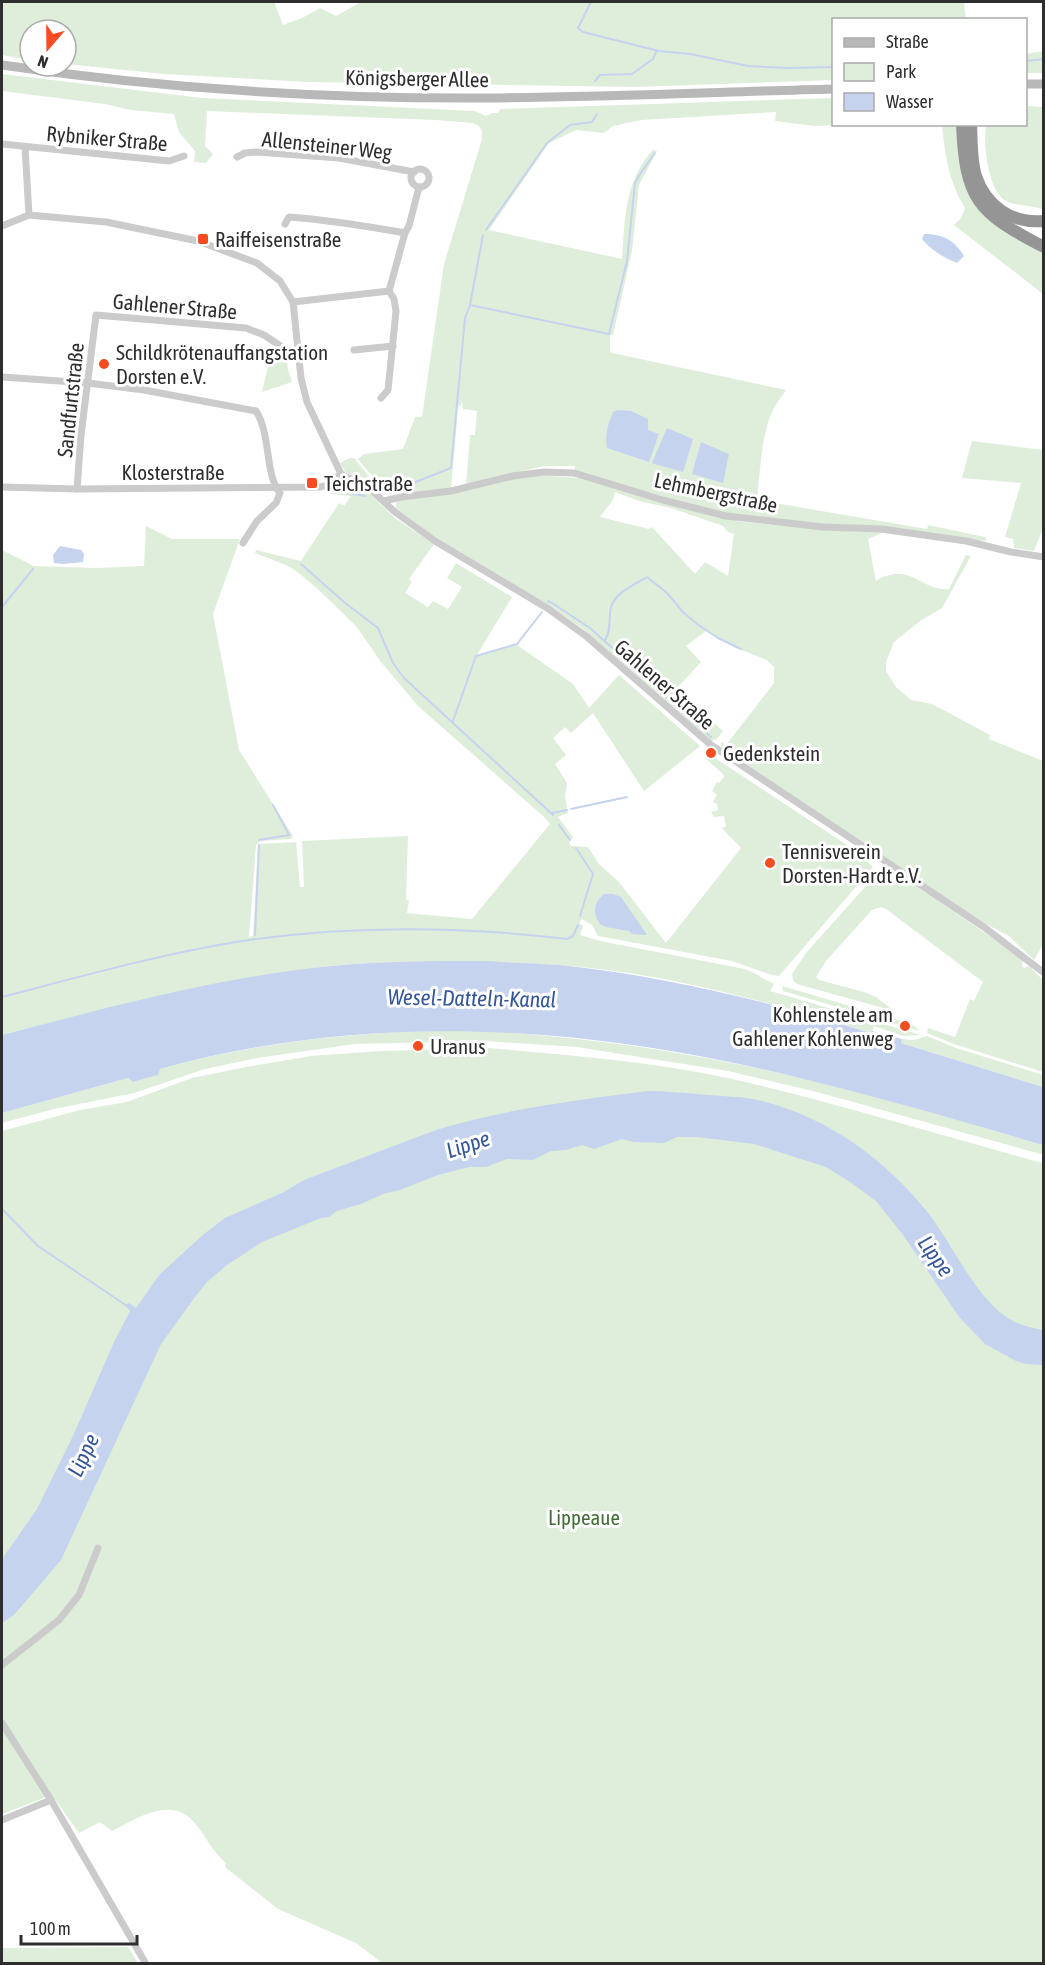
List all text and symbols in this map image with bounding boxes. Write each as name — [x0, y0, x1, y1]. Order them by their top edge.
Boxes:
north arrow — [18, 18, 78, 78]
legend — [832, 18, 1027, 126]
text: Straße — [886, 31, 929, 52]
text: N — [35, 52, 50, 72]
text: Park — [886, 61, 916, 82]
street label: Königsberger Allee — [345, 65, 489, 91]
text: Wasser — [886, 91, 934, 112]
street label: Rybniker Straße — [46, 121, 168, 155]
street label: Allensteiner Weg — [261, 126, 393, 164]
place label: Raiffeisenstraße — [215, 227, 341, 251]
marker: Raiffeisenstraße — [196, 232, 210, 246]
street label: Gahlener Straße — [112, 289, 238, 323]
place label: Schildkrötenauffangstation Dorsten e.V. — [116, 340, 328, 388]
street label: Sandfurtstraße — [52, 342, 88, 458]
marker: Schildkrötenauffangstation Dorsten e.V. — [97, 357, 111, 371]
street label: Klosterstraße — [122, 460, 224, 484]
street label: Lehmbergstraße — [652, 467, 780, 517]
place label: Teichstraße — [324, 471, 413, 495]
marker: Teichstraße — [305, 476, 319, 490]
street label: Gahlener Straße — [610, 634, 720, 734]
place label: Gedenkstein — [723, 741, 820, 765]
marker: Gedenkstein — [704, 746, 718, 760]
place label: Tennisverein Dorsten-Hardt e.V. — [782, 839, 922, 887]
marker: Tennisverein Dorsten-Hardt e.V. — [763, 856, 777, 870]
water label: Wesel-Datteln-Kanal — [387, 984, 557, 1012]
place label: Kohlenstele am Gahlener Kohlenweg — [732, 1002, 893, 1050]
marker: Kohlenstele am Gahlener Kohlenweg — [898, 1019, 912, 1033]
place label: Uranus — [430, 1034, 486, 1058]
marker: Uranus — [411, 1039, 425, 1053]
water label: Lippe — [443, 1125, 493, 1163]
water label: Lippe — [913, 1230, 959, 1282]
water label: Lippe — [62, 1429, 104, 1481]
park label: Lippeaue — [548, 1505, 620, 1529]
scale bar — [21, 1908, 136, 1946]
text: 100 m — [30, 1918, 71, 1939]

